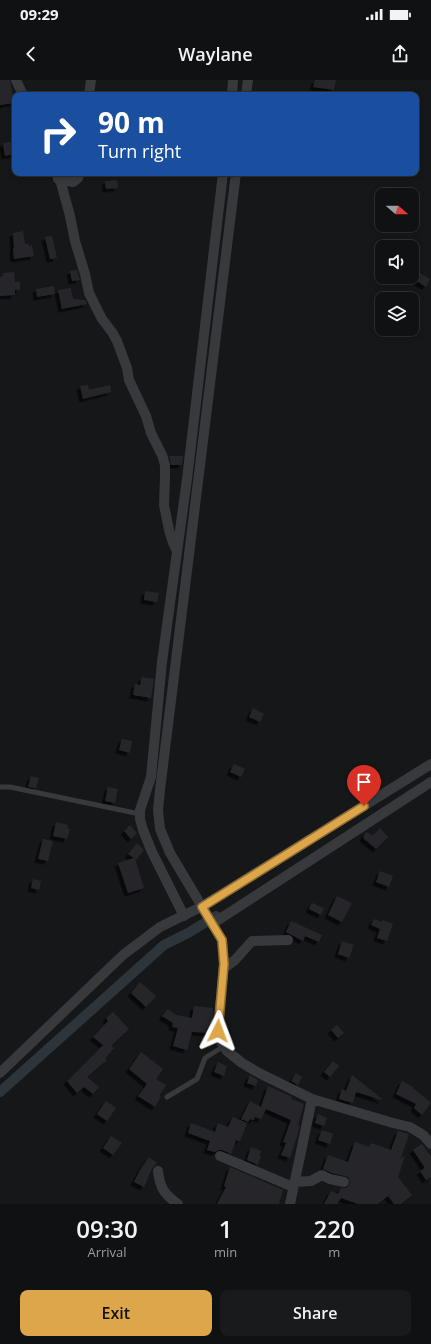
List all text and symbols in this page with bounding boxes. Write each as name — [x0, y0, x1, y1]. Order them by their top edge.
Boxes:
text: 09:29 — [20, 4, 59, 24]
text: Waylane — [178, 42, 253, 66]
icon: back — [20, 43, 42, 65]
icon: share — [389, 43, 411, 65]
text: 90 m — [98, 103, 165, 141]
icon: right — [32, 108, 84, 160]
text: Turn right — [98, 139, 181, 163]
north arrow — [375, 188, 419, 232]
map controls — [375, 188, 419, 336]
button: sound — [375, 240, 419, 284]
button: layers — [375, 292, 419, 336]
pin — [347, 765, 381, 806]
icon: arrive — [353, 771, 375, 793]
position arrow — [197, 1010, 239, 1052]
text: 09:30 — [76, 1212, 138, 1245]
text: 1 — [219, 1212, 233, 1245]
text: 220 — [314, 1212, 355, 1245]
text: Arrival — [87, 1243, 127, 1261]
text: min — [214, 1243, 237, 1261]
text: m — [328, 1243, 340, 1261]
button: Exit — [20, 1290, 212, 1336]
button: Share — [220, 1290, 411, 1336]

